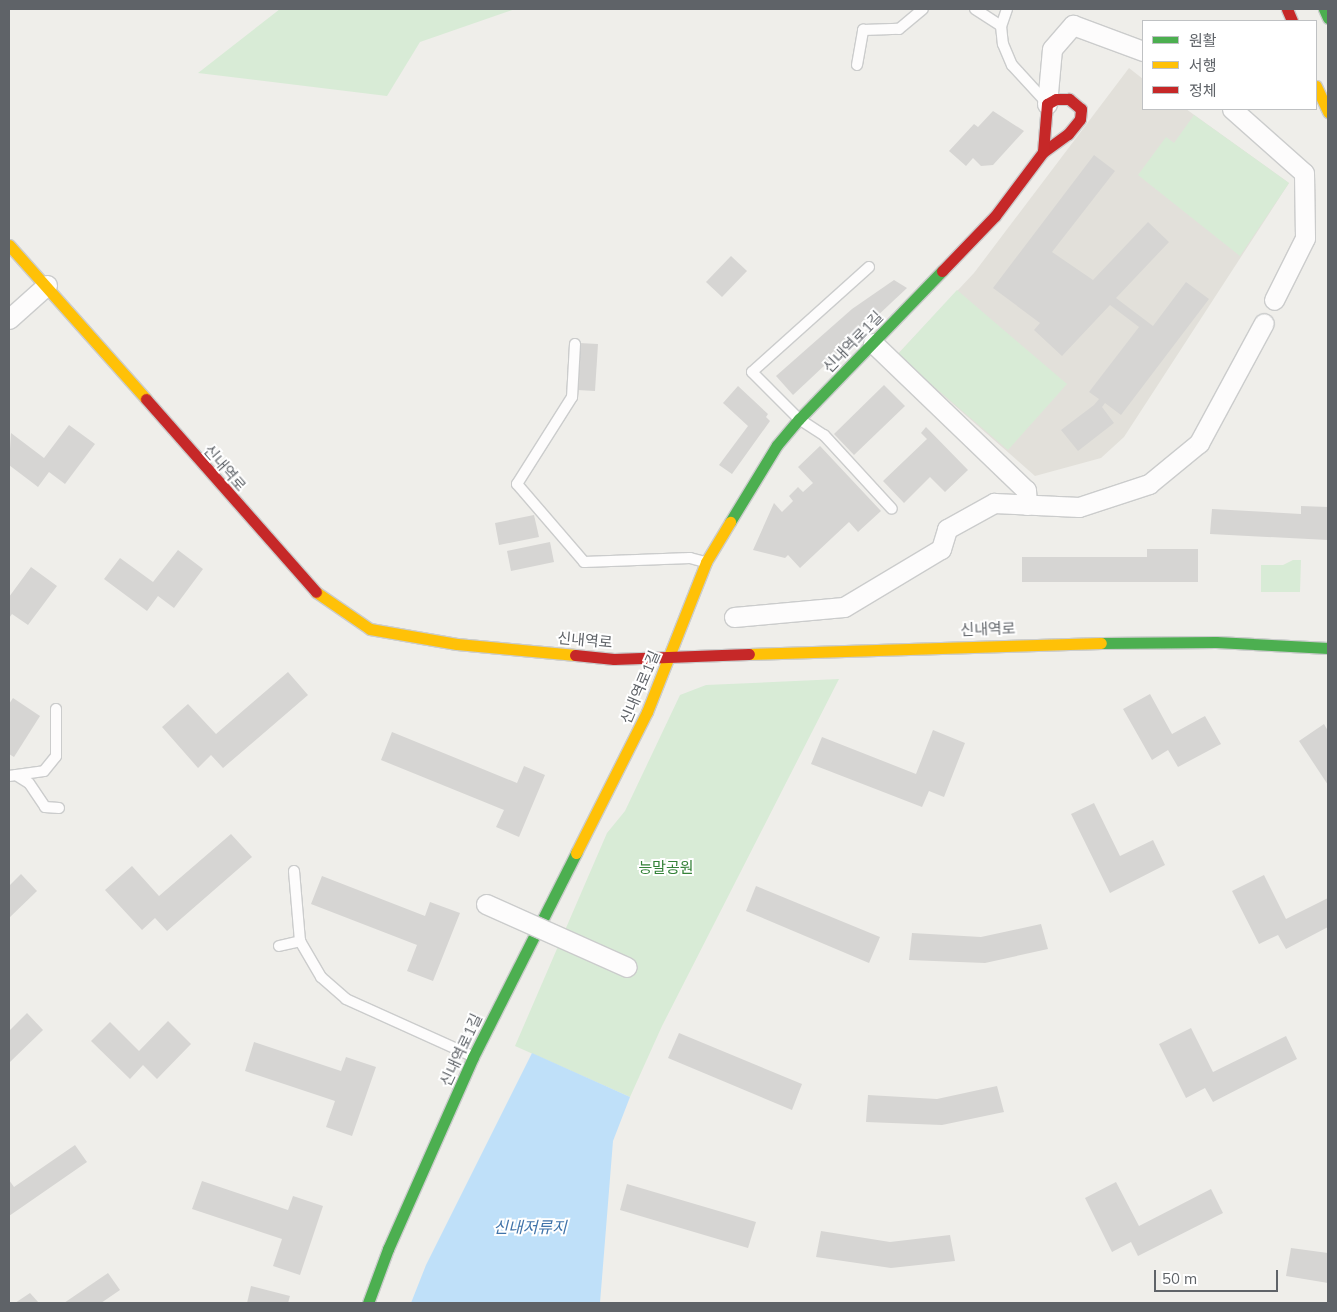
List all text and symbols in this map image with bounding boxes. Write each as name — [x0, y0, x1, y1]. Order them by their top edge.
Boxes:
legend — [1142, 20, 1317, 110]
text: 원활 — [1189, 31, 1217, 50]
text: 서행 — [1189, 56, 1217, 75]
text: 정체 — [1189, 81, 1217, 100]
street label: 신내역로1길 — [819, 308, 887, 376]
street label: 신내역로 — [200, 441, 250, 495]
street label: 신내역로 — [960, 619, 1016, 639]
street label: 신내역로 — [557, 629, 613, 651]
street label: 신내역로1길 — [616, 648, 664, 726]
park label: 능말공원 — [638, 859, 694, 877]
street label: 신내역로1길 — [436, 1011, 486, 1089]
water label: 신내저류지 — [493, 1217, 567, 1237]
scale bar — [1157, 1260, 1281, 1292]
text: 50 m — [1162, 1269, 1197, 1288]

